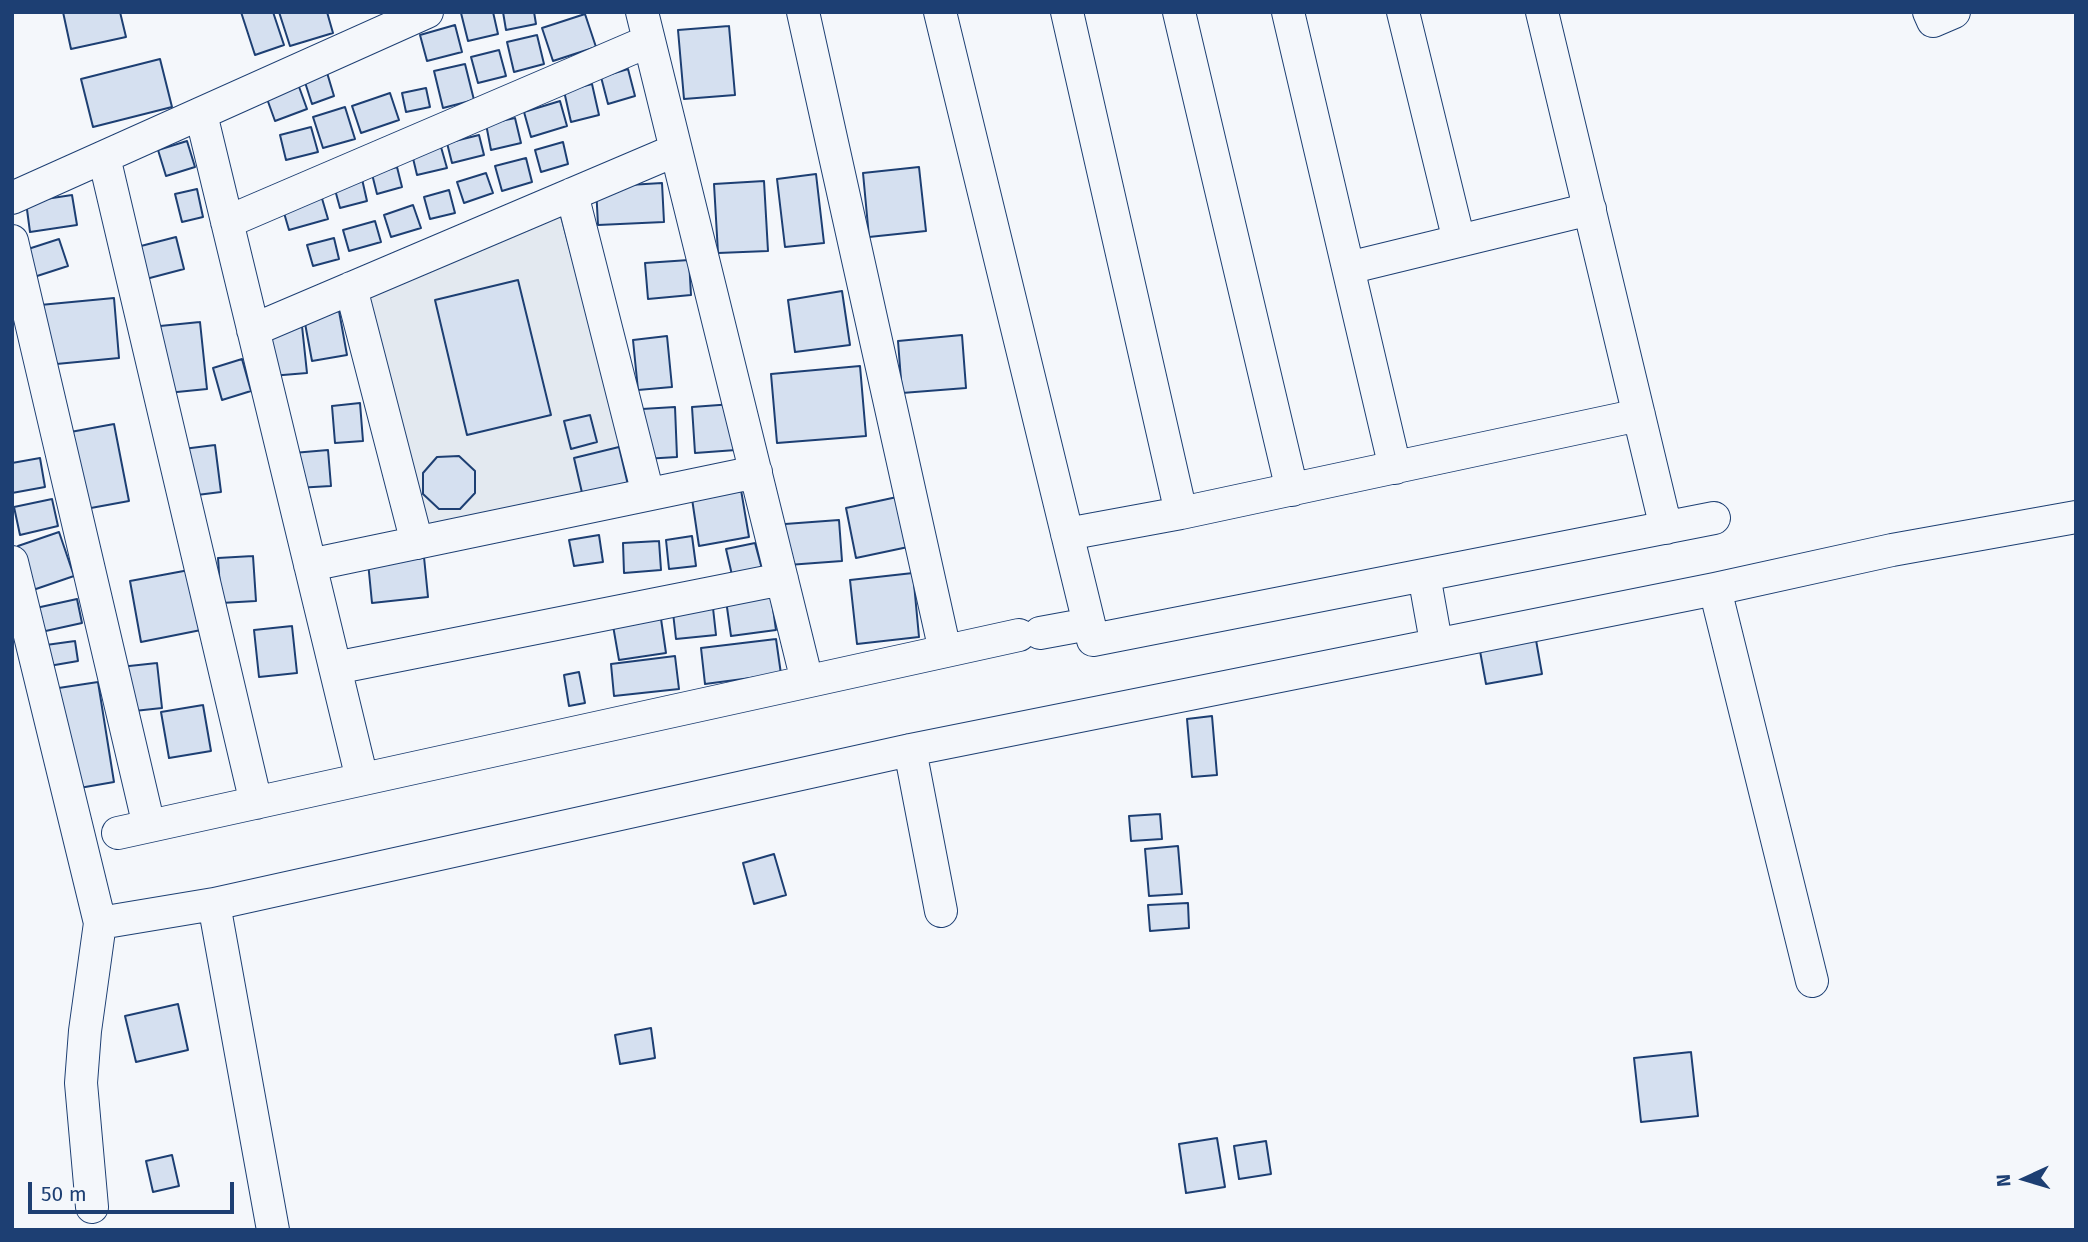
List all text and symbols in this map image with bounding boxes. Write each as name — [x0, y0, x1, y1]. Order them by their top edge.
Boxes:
north arrow — [1990, 1144, 2060, 1214]
scale bar — [32, 1168, 238, 1212]
text: N — [1992, 1173, 2015, 1188]
text: 50 m — [41, 1181, 87, 1207]

